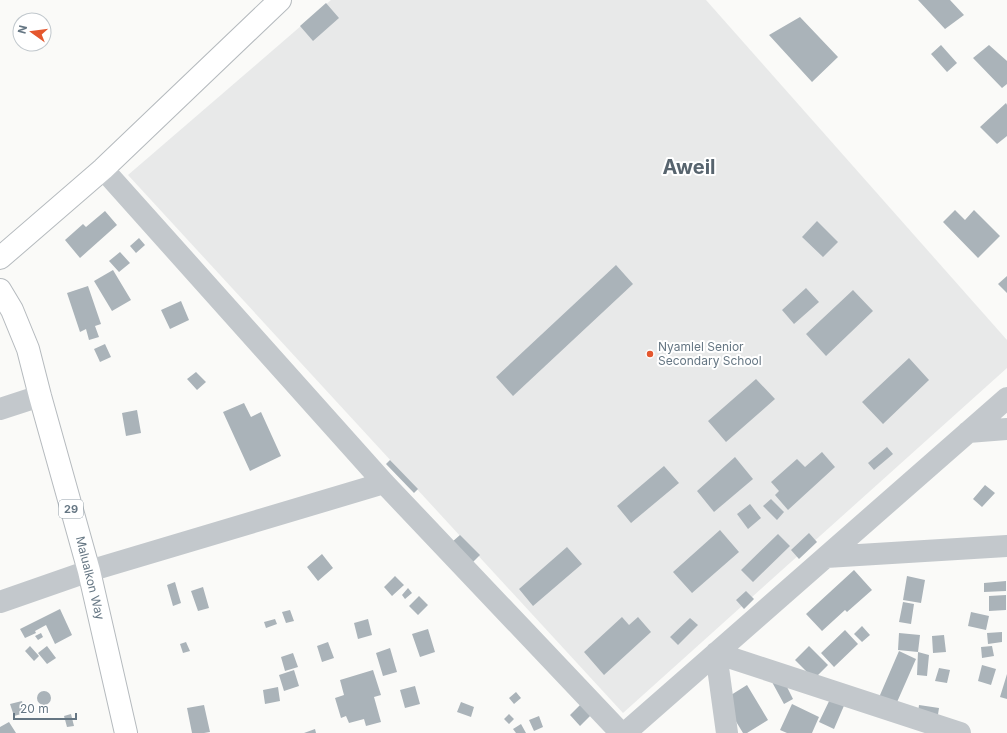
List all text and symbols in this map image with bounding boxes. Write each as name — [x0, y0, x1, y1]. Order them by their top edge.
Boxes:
north arrow — [12, 12, 52, 52]
text: N — [14, 24, 30, 35]
district label: Aweil — [662, 155, 716, 179]
place label: Nyamlel Senior Secondary School — [658, 339, 762, 368]
marker: Nyamlel Senior Secondary School — [645, 349, 655, 359]
road number: 29 — [59, 500, 83, 518]
street label: Malualkon Way — [73, 534, 108, 622]
scale bar — [14, 695, 76, 721]
text: 20 m — [20, 701, 49, 716]

